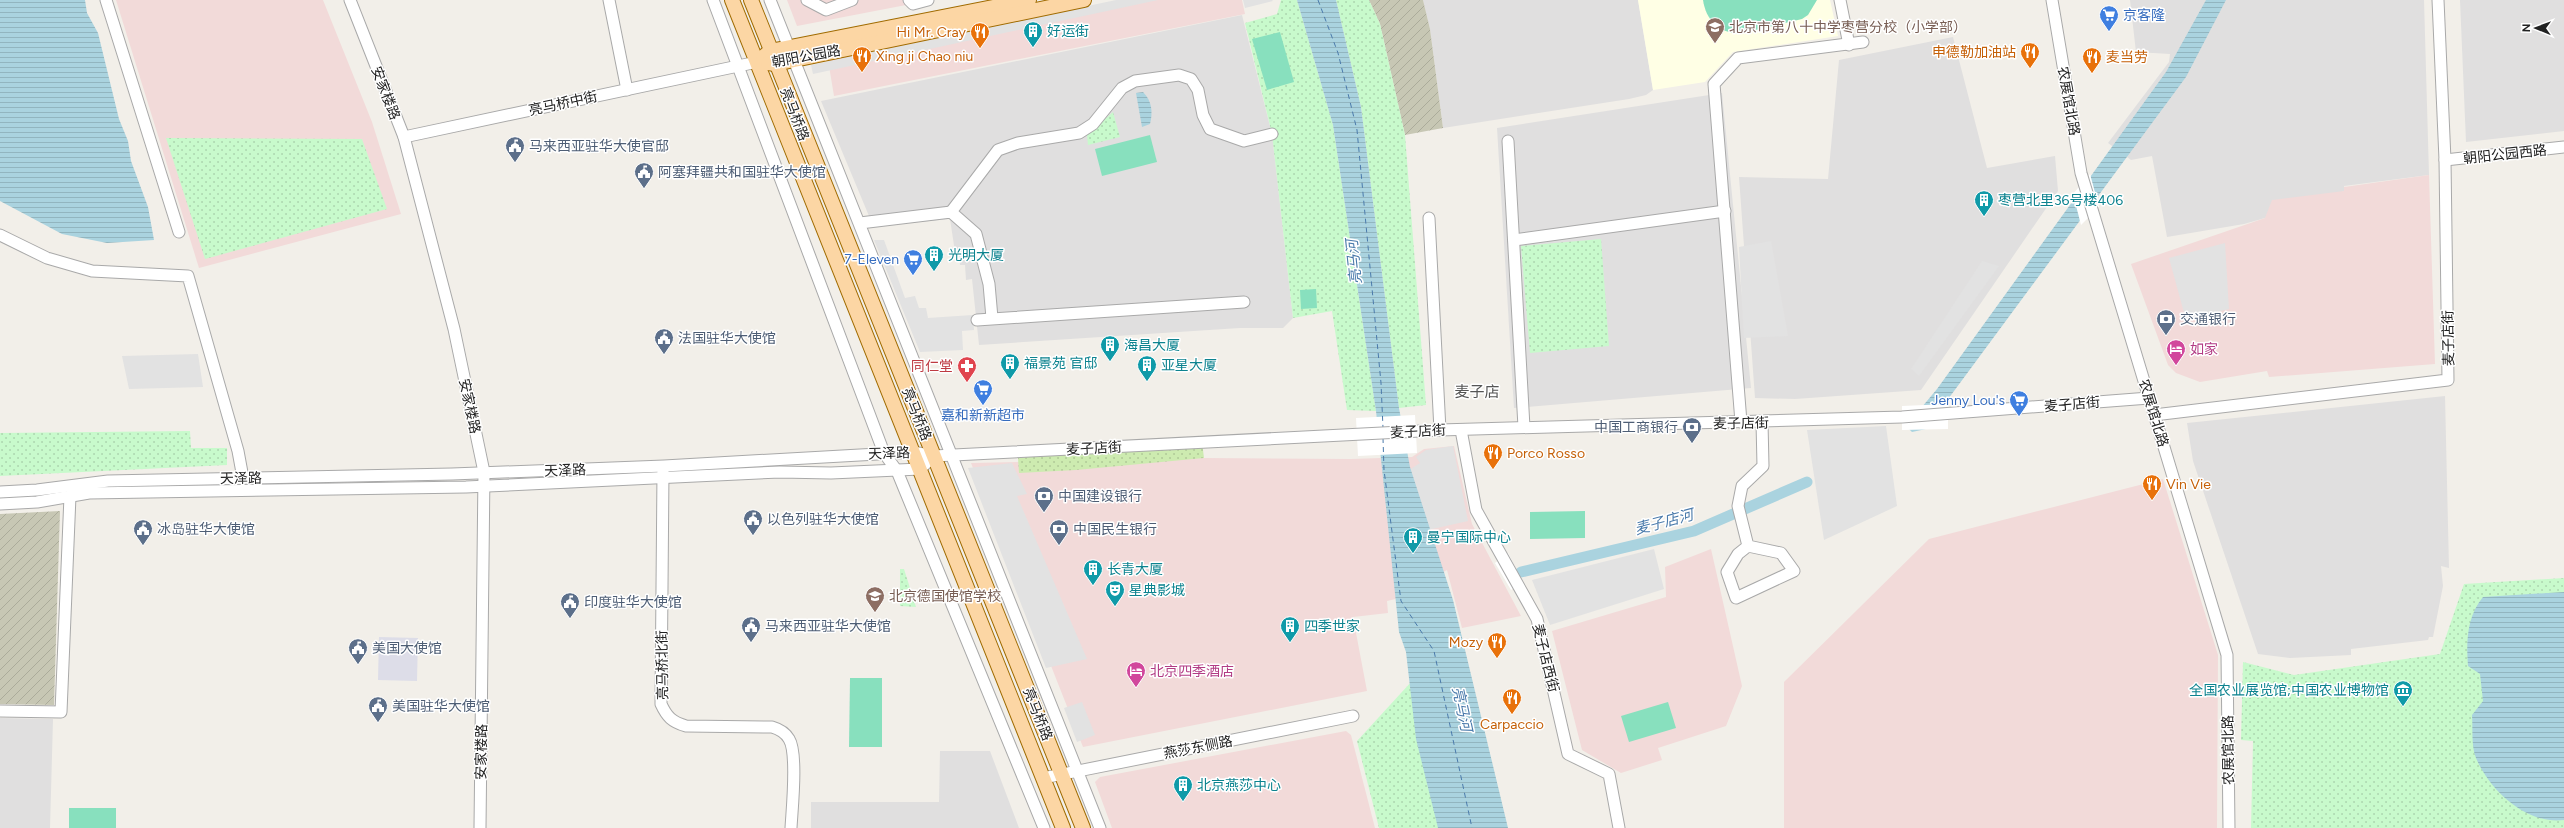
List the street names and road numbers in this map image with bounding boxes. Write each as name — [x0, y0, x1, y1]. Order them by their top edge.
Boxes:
street label: 朝阳公园路 — [770, 42, 842, 71]
street label: 安家楼路 — [368, 64, 404, 122]
street label: 农展馆北路 — [2054, 65, 2083, 137]
street label: 亮马桥路 — [777, 85, 813, 143]
street label: 亮马桥中街 — [527, 88, 599, 119]
street label: 朝阳公园西路 — [2462, 142, 2548, 167]
street label: 麦子店街 — [2440, 310, 2457, 366]
street label: 安家楼路 — [455, 377, 484, 435]
street label: 农展馆北路 — [2135, 377, 2172, 449]
street label: 亮马桥路 — [898, 385, 935, 443]
street label: 麦子店街 — [2043, 394, 2101, 415]
street label: 麦子店街 — [1713, 415, 1769, 432]
street label: 麦子店街 — [1390, 422, 1446, 441]
street label: 麦子店街 — [1066, 439, 1122, 458]
street label: 天泽路 — [868, 444, 910, 463]
street label: 天泽路 — [544, 461, 586, 480]
street label: 天泽路 — [220, 470, 262, 487]
street label: 麦子店西街 — [1529, 622, 1562, 694]
street label: 亮马桥北街 — [653, 630, 672, 700]
street label: 亮马桥路 — [1019, 685, 1056, 743]
street label: 农展馆北路 — [2219, 715, 2238, 785]
street label: 安家楼路 — [473, 724, 490, 780]
street label: 燕莎东侧路 — [1162, 732, 1234, 763]

